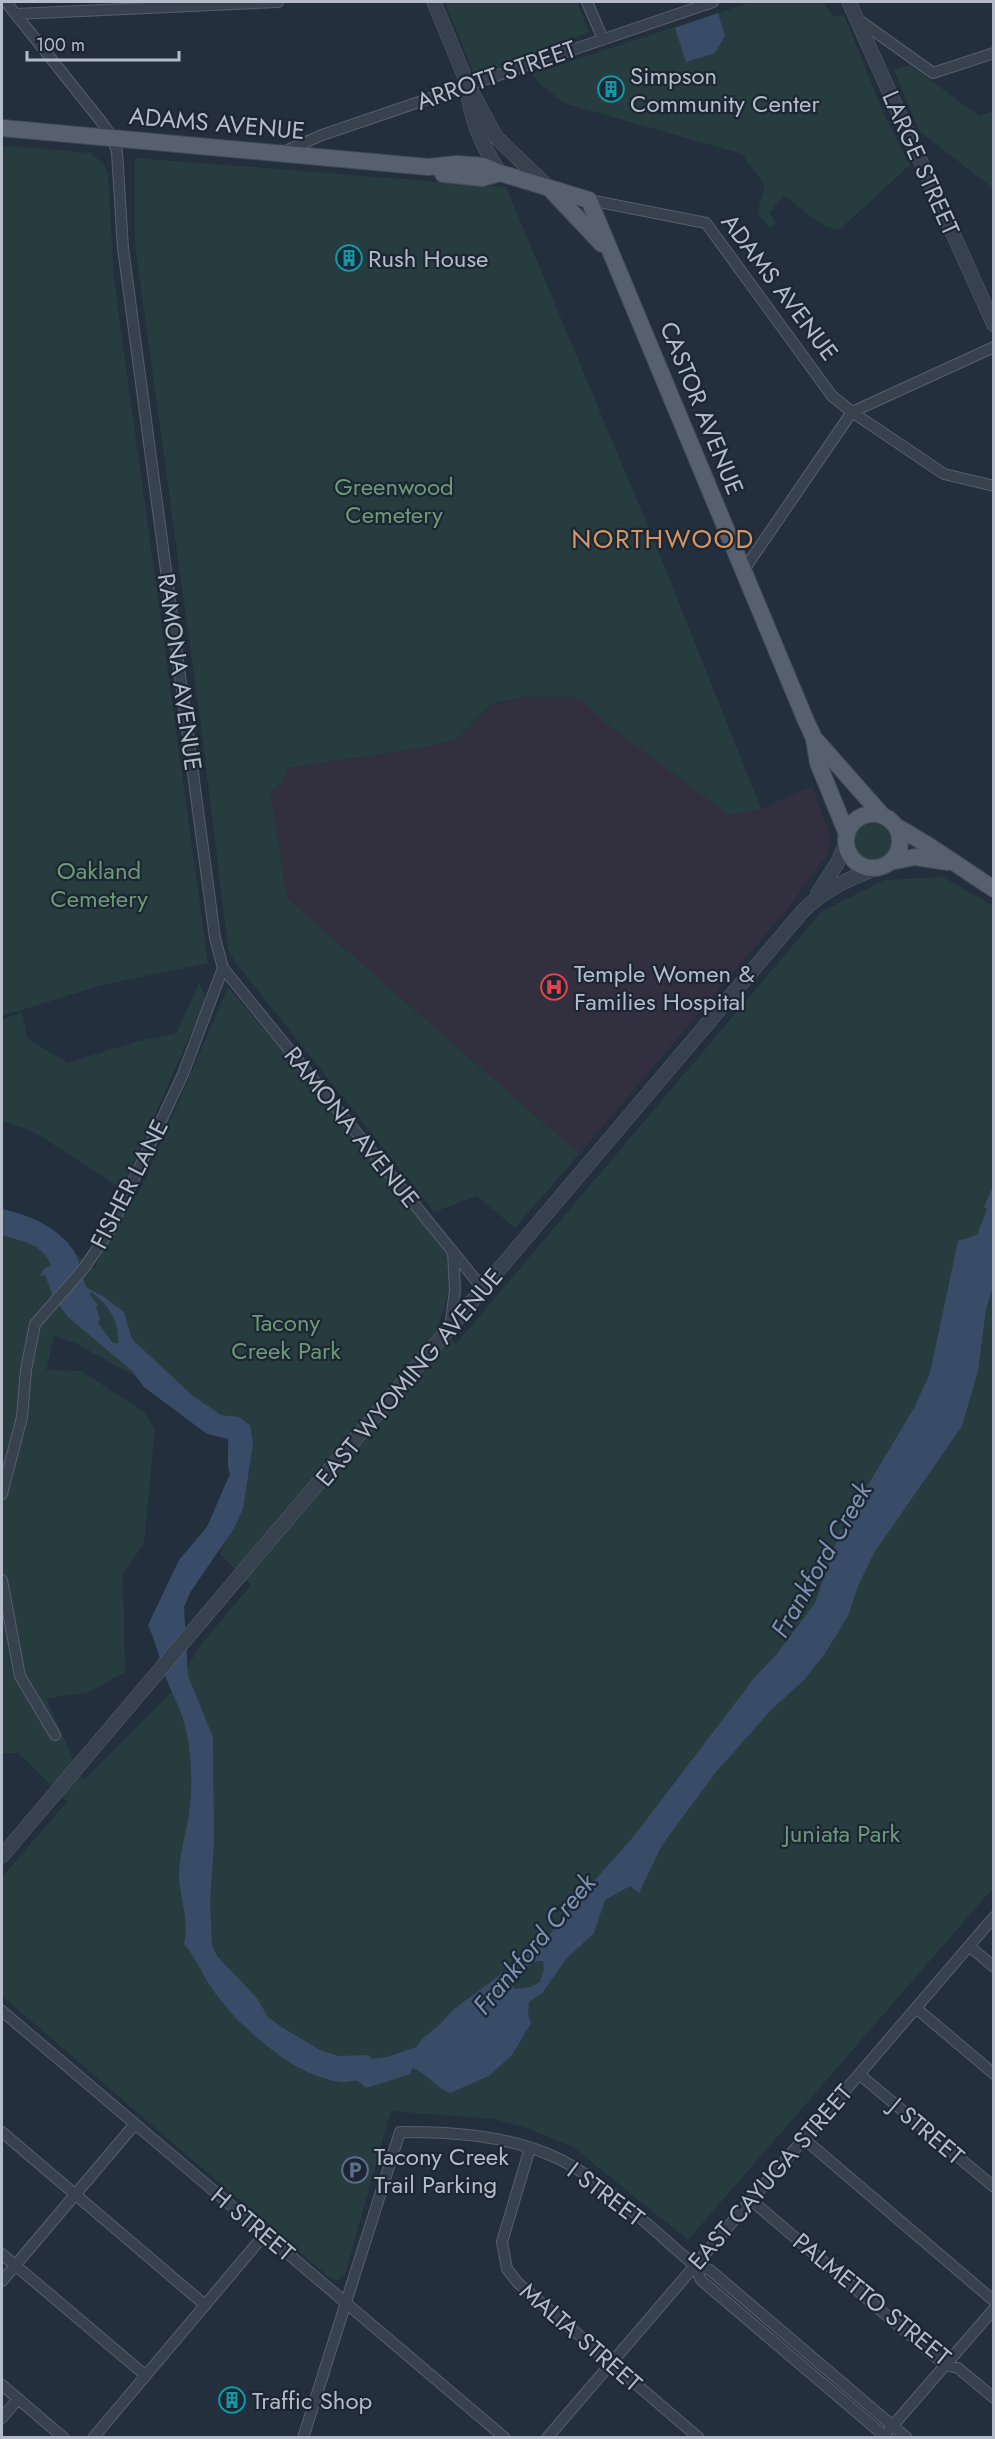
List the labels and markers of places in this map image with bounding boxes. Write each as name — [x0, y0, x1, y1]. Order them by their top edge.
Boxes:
place label: Simpson Community Center — [630, 58, 820, 121]
building icon: Simpson Community Center — [596, 74, 626, 104]
place label: Rush House — [368, 241, 488, 276]
building icon: Rush House — [334, 243, 364, 273]
place label: Temple Women & Families Hospital — [574, 956, 755, 1019]
hospital icon: Temple Women & Families Hospital — [539, 972, 569, 1002]
place label: Tacony Creek Trail Parking — [374, 2139, 509, 2202]
parking icon: Tacony Creek Trail Parking — [340, 2155, 370, 2185]
place label: Traffic Shop — [252, 2383, 372, 2418]
building icon: Traffic Shop — [217, 2385, 247, 2415]

